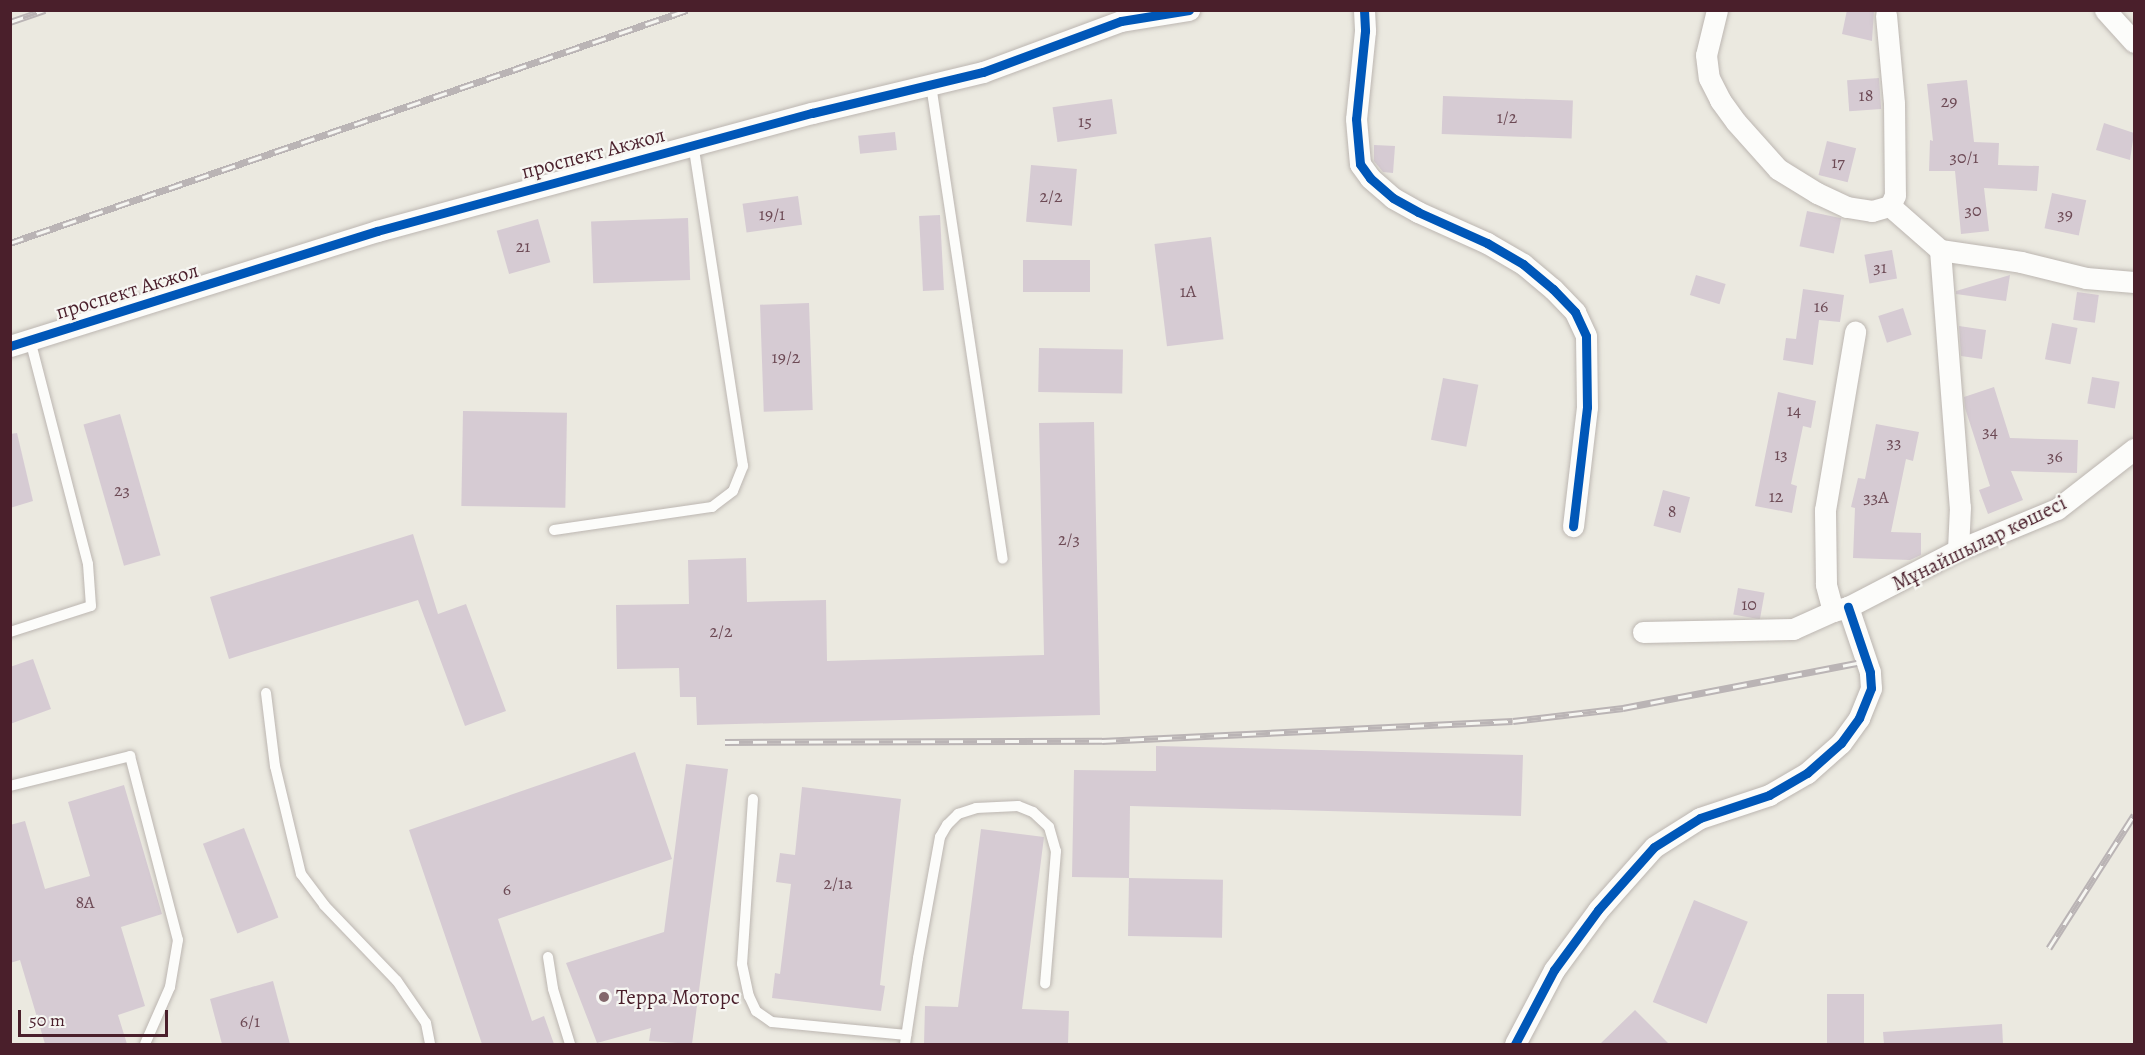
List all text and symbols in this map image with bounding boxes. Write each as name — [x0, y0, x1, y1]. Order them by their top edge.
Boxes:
house number: 18 — [1859, 84, 1873, 106]
house number: 29 — [1941, 90, 1957, 112]
house number: 1/2 — [1497, 106, 1517, 128]
house number: 15 — [1078, 110, 1092, 132]
street label: проспект Акжол — [518, 122, 668, 184]
house number: 30/1 — [1949, 146, 1979, 168]
house number: 17 — [1831, 151, 1845, 173]
house number: 2/2 — [1039, 185, 1063, 207]
house number: 30 — [1964, 199, 1982, 221]
house number: 19/1 — [759, 203, 785, 225]
house number: 39 — [2057, 203, 2073, 225]
house number: 21 — [516, 235, 530, 257]
house number: 31 — [1873, 256, 1887, 278]
street label: проспект Акжол — [53, 257, 201, 325]
house number: 1А — [1180, 280, 1196, 302]
house number: 16 — [1814, 295, 1828, 317]
house number: 19/2 — [772, 346, 800, 368]
house number: 14 — [1787, 399, 1801, 421]
house number: 34 — [1982, 420, 1998, 442]
house number: 33 — [1887, 431, 1901, 453]
house number: 13 — [1774, 443, 1788, 465]
house number: 36 — [2047, 445, 2063, 467]
house number: 23 — [114, 479, 130, 501]
house number: 12 — [1769, 485, 1783, 507]
house number: 33А — [1863, 486, 1889, 508]
street label: Мұнайшылар көшесі — [1888, 490, 2070, 596]
house number: 8 — [1668, 500, 1676, 522]
house number: 2/3 — [1058, 528, 1080, 550]
house number: 10 — [1741, 593, 1757, 615]
house number: 2/2 — [709, 620, 733, 642]
house number: 2/1а — [824, 872, 852, 894]
house number: 6 — [503, 878, 511, 900]
house number: 8А — [75, 891, 95, 913]
place label: Терра Моторс — [616, 984, 740, 1010]
marker: Терра Моторс — [597, 990, 611, 1004]
scale bar — [21, 998, 171, 1036]
text: 50 m — [29, 1008, 65, 1032]
house number: 6/1 — [240, 1010, 260, 1032]

